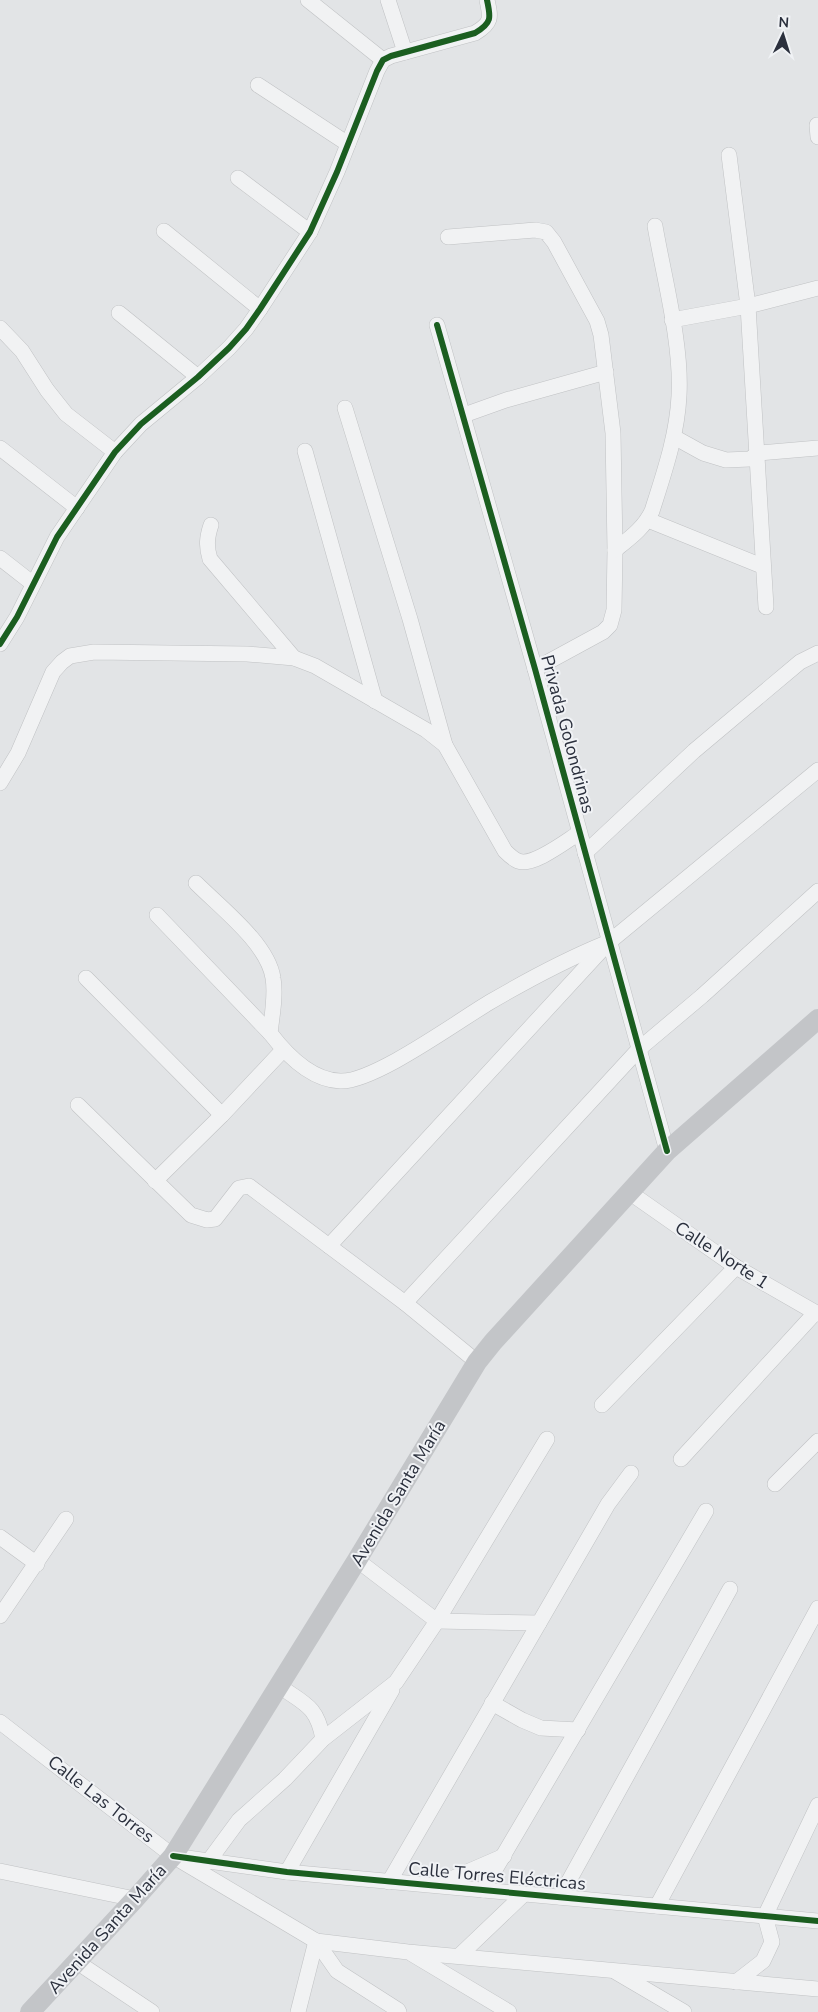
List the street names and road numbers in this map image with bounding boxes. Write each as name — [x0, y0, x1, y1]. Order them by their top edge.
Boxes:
street label: Privada Golondrinas — [535, 652, 601, 816]
street label: Calle Norte 1 — [670, 1216, 774, 1294]
street label: Avenida Santa María — [345, 1415, 451, 1571]
street label: Calle Las Torres — [43, 1750, 159, 1848]
street label: Calle Torres Eléctricas — [407, 1856, 587, 1896]
street label: Avenida Santa María — [42, 1859, 172, 1999]

